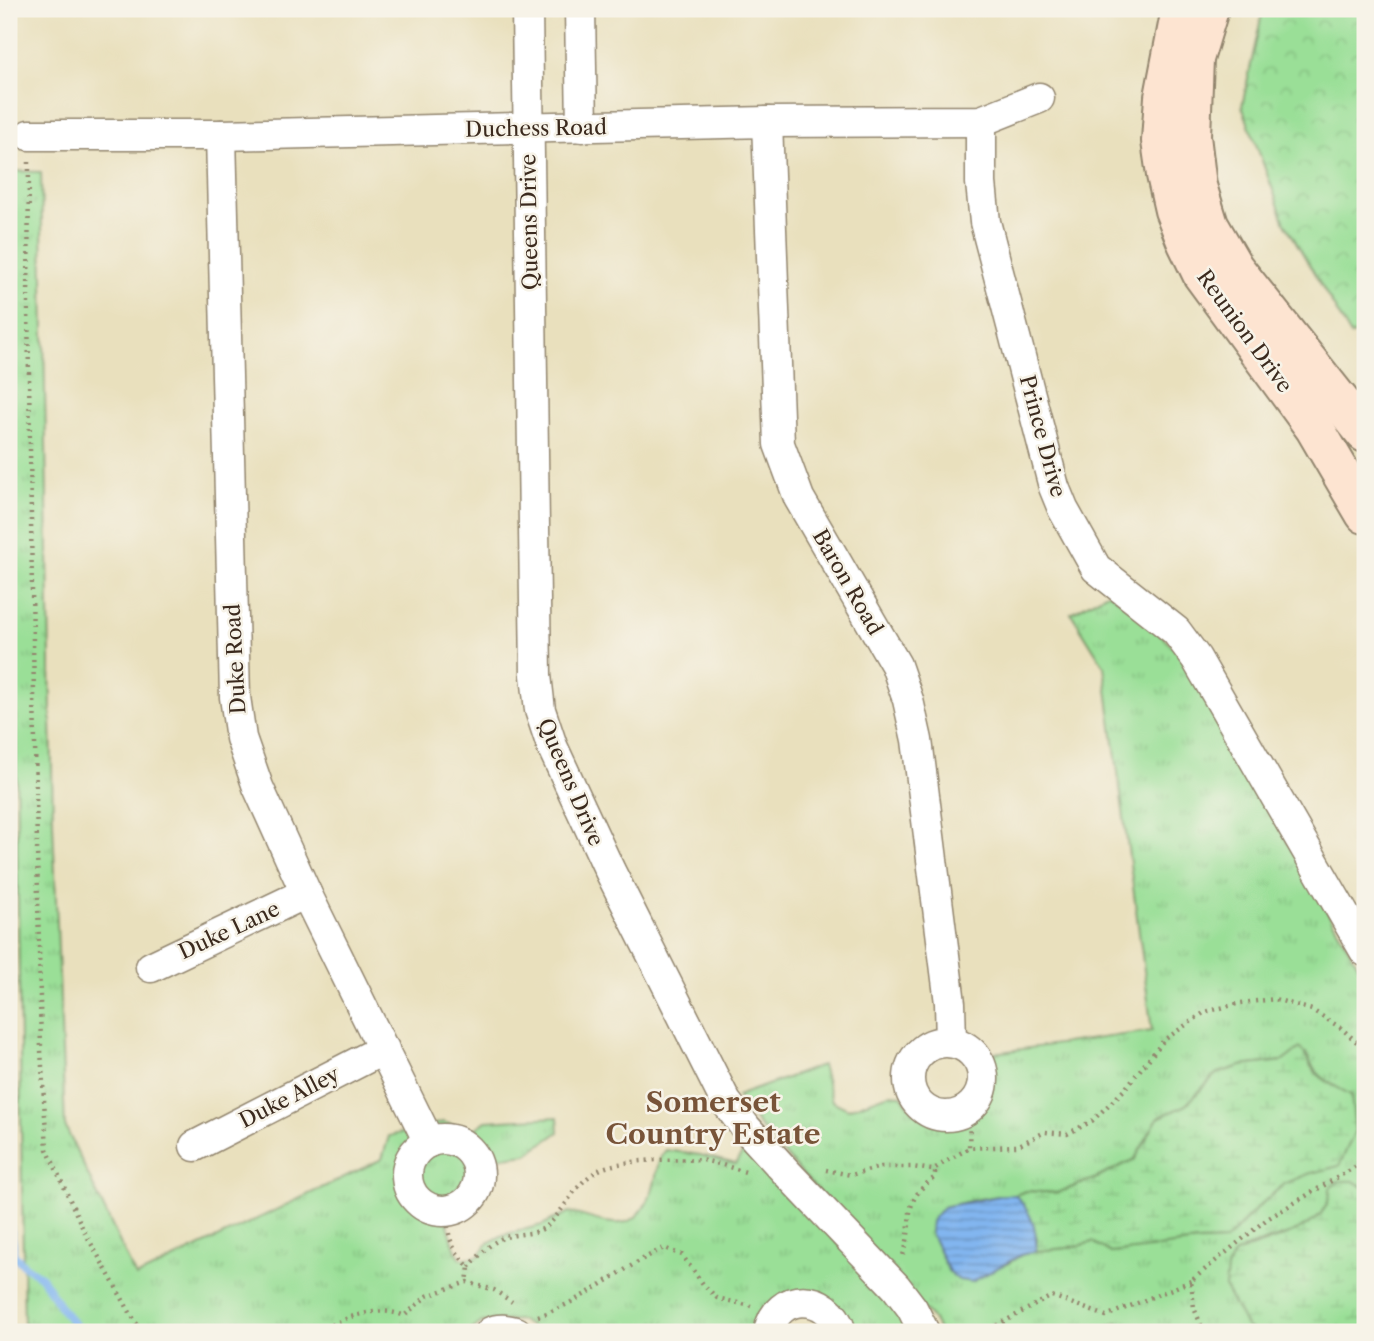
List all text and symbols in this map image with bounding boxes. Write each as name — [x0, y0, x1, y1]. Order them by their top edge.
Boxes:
street label: Duchess Road — [465, 114, 607, 142]
street label: Queens Drive — [515, 154, 543, 290]
street label: Reunion Drive — [1192, 265, 1298, 397]
street label: Prince Drive — [1015, 372, 1071, 500]
street label: Baron Road — [808, 525, 888, 639]
street label: Duke Road — [220, 603, 250, 715]
street label: Queens Drive — [533, 714, 609, 850]
street label: Duke Lane — [175, 896, 283, 964]
street label: Duke Alley — [235, 1061, 343, 1133]
district label: Somerset Country Estate — [606, 1085, 820, 1151]

